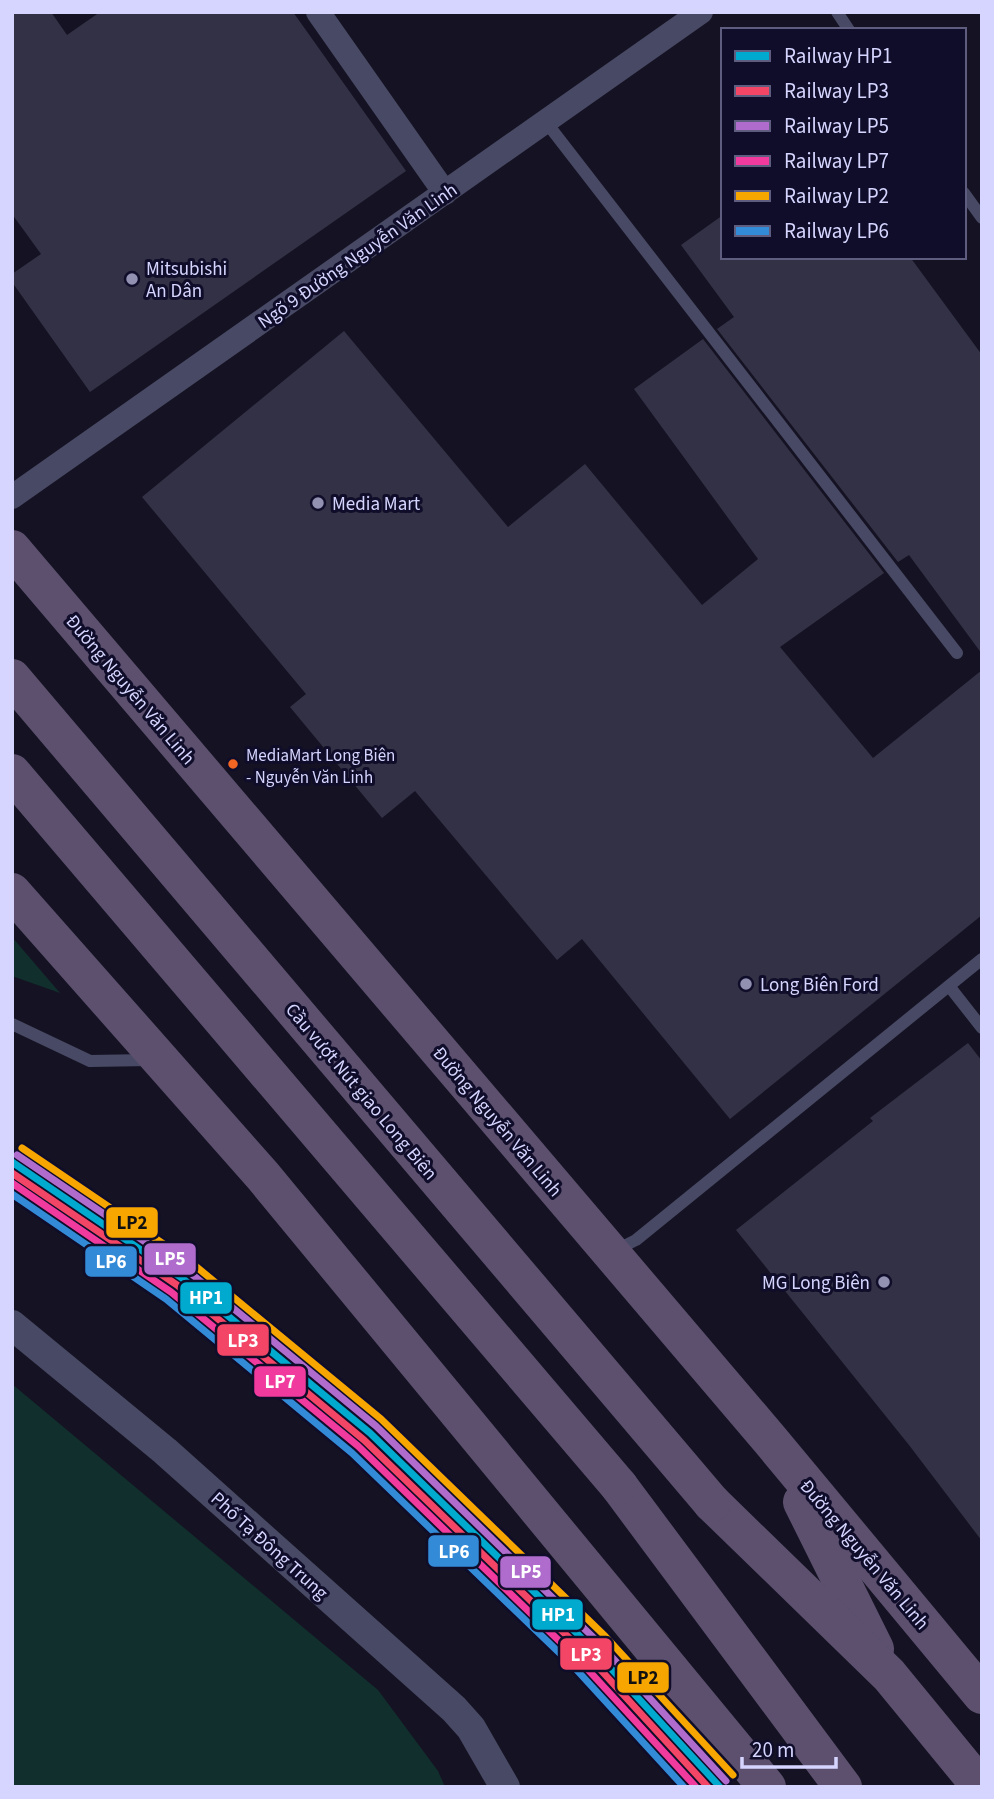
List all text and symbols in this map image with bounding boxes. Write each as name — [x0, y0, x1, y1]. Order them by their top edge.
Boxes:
legend — [721, 28, 966, 259]
text: Railway HP1 — [784, 41, 892, 71]
text: Railway LP3 — [784, 76, 889, 106]
text: Railway LP5 — [784, 111, 889, 141]
text: Railway LP7 — [784, 146, 889, 176]
street label: Ngõ 9 Đường Nguyễn Văn Linh — [253, 177, 463, 335]
text: Railway LP2 — [784, 181, 889, 211]
text: Railway LP6 — [784, 216, 889, 246]
place label: Mitsubishi An Dân — [146, 256, 227, 305]
marker: Mitsubishi An Dân — [124, 271, 140, 287]
place label: Media Mart — [332, 491, 421, 518]
marker: Media Mart — [310, 495, 326, 511]
street label: Đường Nguyễn Văn Linh — [59, 609, 201, 771]
place label: MediaMart Long Biên - Nguyễn Văn Linh — [246, 744, 395, 790]
marker: MediaMart Long Biên - Nguyễn Văn Linh — [226, 757, 240, 771]
place label: Long Biên Ford — [760, 972, 879, 999]
marker: Long Biên Ford — [738, 976, 754, 992]
street label: Cầu vượt Nút giao Long Biên — [279, 998, 443, 1186]
street label: Đường Nguyễn Văn Linh — [426, 1041, 568, 1203]
line badge: LP2 — [105, 1206, 159, 1239]
text: LP2 — [116, 1210, 148, 1237]
line badge: LP5 — [143, 1242, 197, 1276]
line badge: LP6 — [84, 1245, 138, 1278]
text: LP5 — [154, 1246, 186, 1273]
text: LP6 — [95, 1249, 127, 1276]
place label: MG Long Biên — [762, 1270, 870, 1297]
marker: MG Long Biên — [876, 1274, 892, 1290]
line badge: HP1 — [179, 1281, 233, 1315]
text: HP1 — [189, 1285, 223, 1312]
line badge: LP3 — [216, 1323, 270, 1357]
text: LP3 — [227, 1328, 259, 1355]
line badge: LP7 — [253, 1365, 307, 1398]
text: LP7 — [264, 1369, 296, 1396]
street label: Đường Nguyễn Văn Linh — [793, 1474, 935, 1636]
street label: Phố Tạ Đông Trung — [204, 1486, 334, 1607]
line badge: LP6 — [427, 1534, 480, 1568]
text: LP6 — [438, 1539, 470, 1566]
line badge: LP5 — [499, 1555, 552, 1589]
text: LP5 — [510, 1559, 542, 1586]
line badge: HP1 — [531, 1598, 584, 1631]
text: HP1 — [541, 1602, 575, 1629]
line badge: LP3 — [559, 1637, 613, 1671]
text: LP3 — [570, 1642, 602, 1669]
line badge: LP2 — [616, 1661, 670, 1694]
text: LP2 — [627, 1665, 659, 1692]
scale bar — [742, 1726, 836, 1770]
text: 20 m — [752, 1735, 794, 1765]

